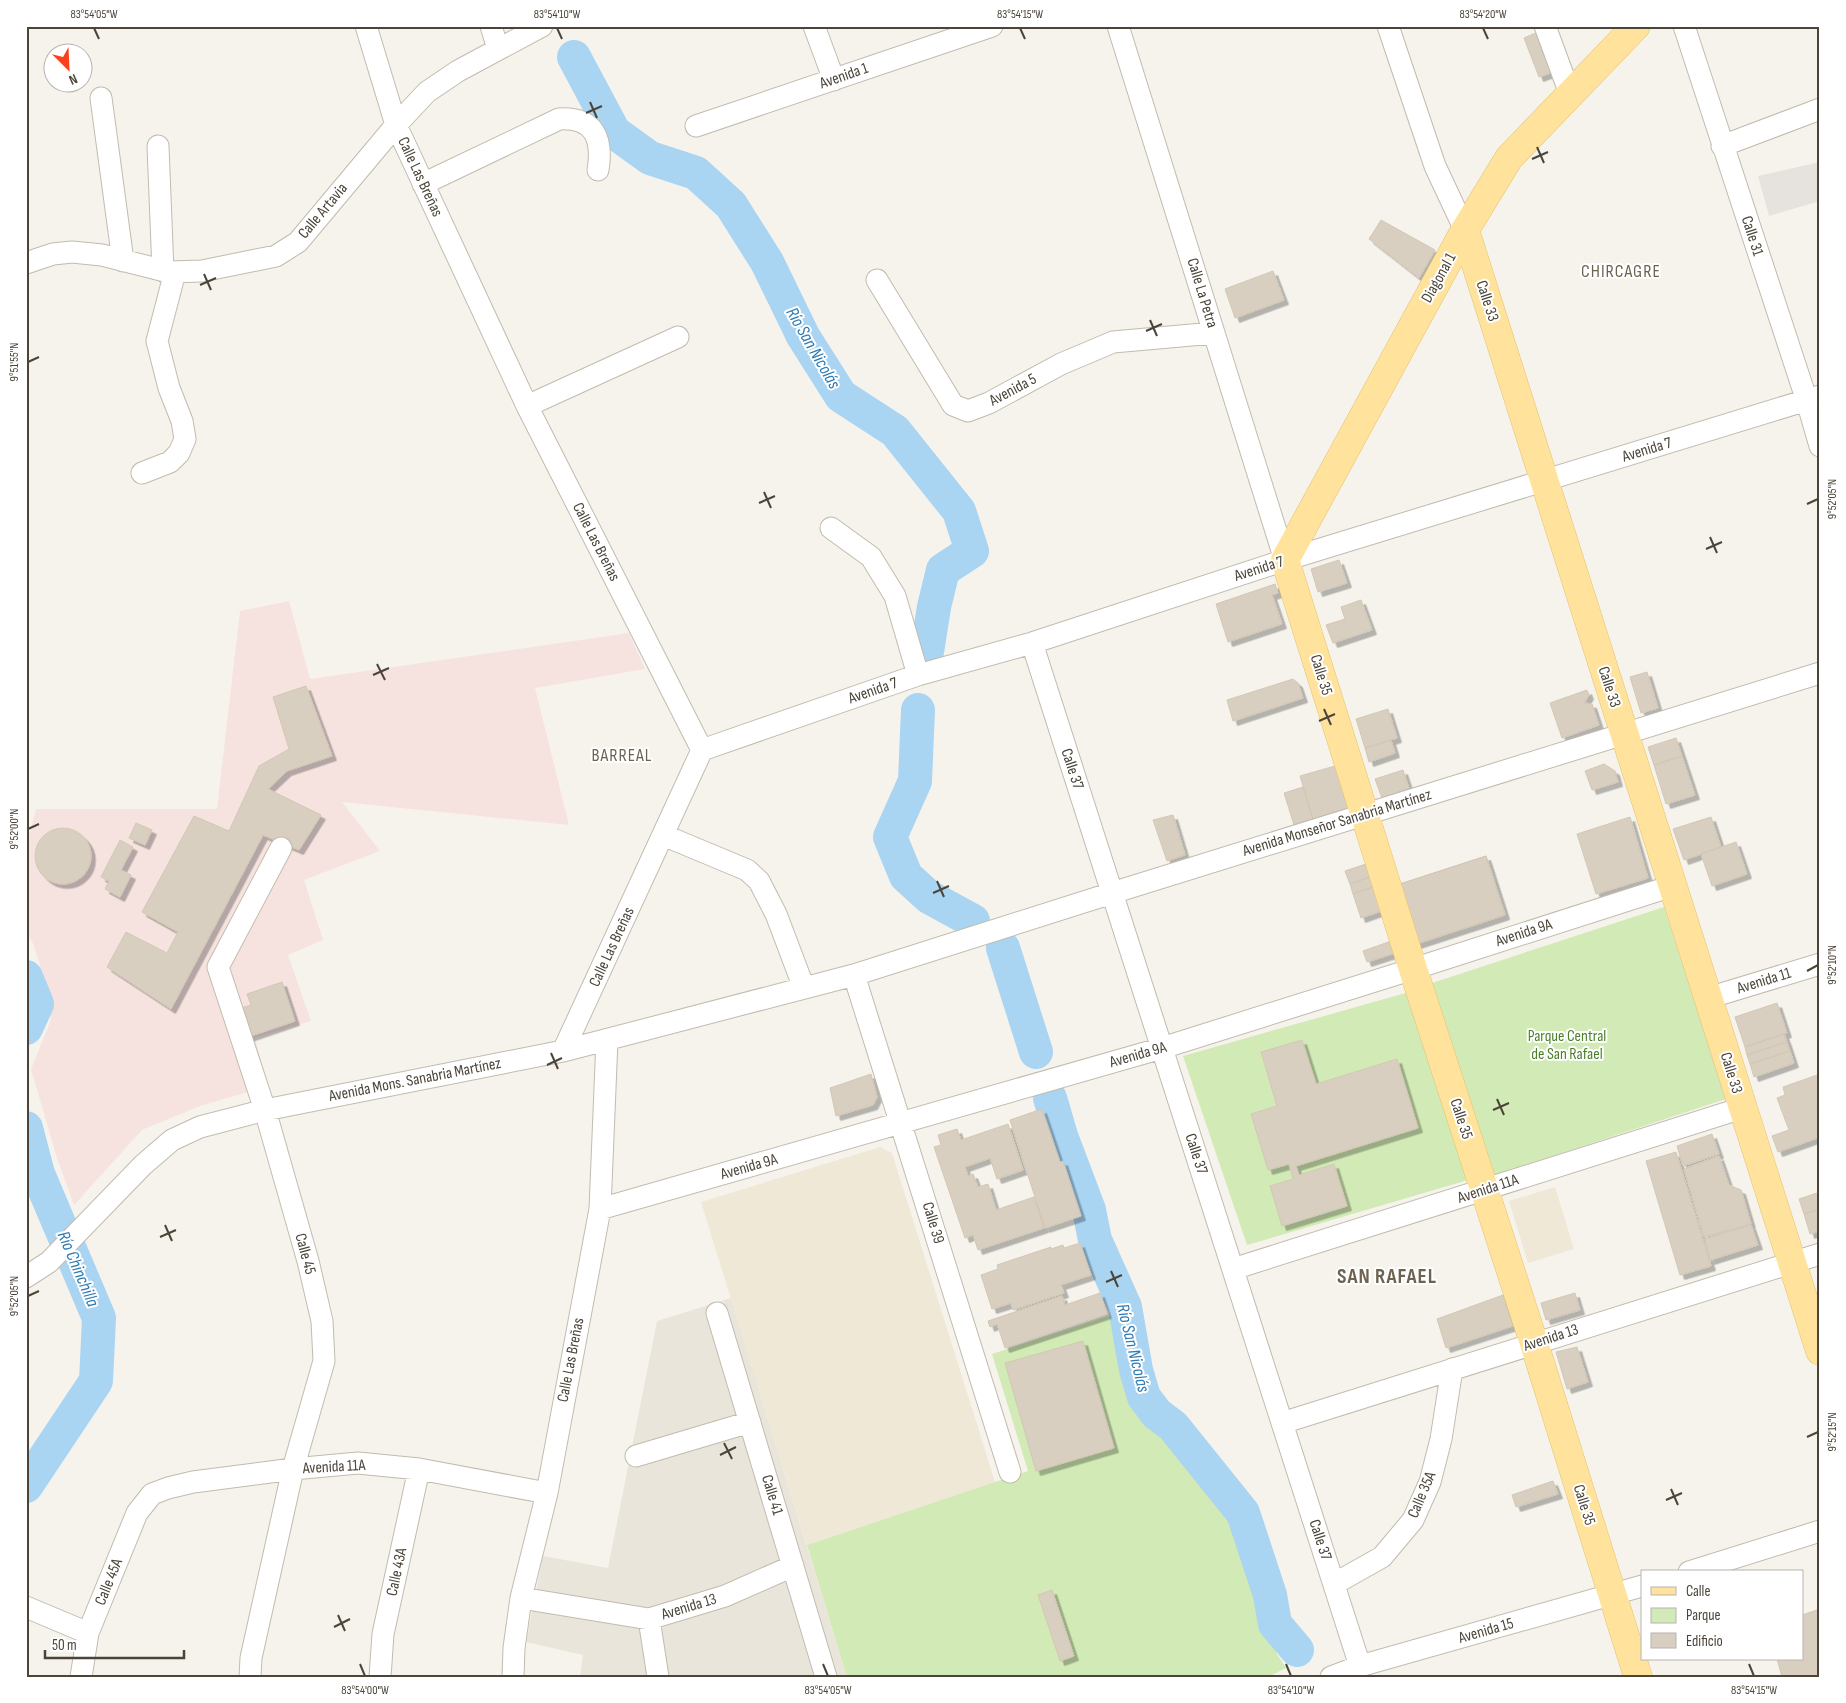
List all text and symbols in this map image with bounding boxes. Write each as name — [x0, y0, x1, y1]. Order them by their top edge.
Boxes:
text: 83°54'05"W — [70, 7, 118, 22]
text: 83°54'10"W — [534, 7, 580, 22]
text: 83°54'15"W — [997, 7, 1043, 22]
text: 83°54'20"W — [1459, 7, 1507, 22]
north arrow — [42, 42, 92, 92]
street label: Avenida 1 — [816, 59, 871, 93]
text: N — [66, 70, 80, 89]
street label: Calle Las Breñas — [393, 134, 447, 220]
street label: Calle Artavia — [294, 179, 352, 243]
street label: Calle 31 — [1737, 214, 1767, 259]
street label: Diagonal 1 — [1418, 249, 1461, 306]
street label: Calle La Petra — [1182, 256, 1222, 330]
district label: CHIRCAGRE — [1581, 261, 1661, 282]
street label: Calle 33 — [1471, 278, 1503, 324]
water label: Río San Nicolás — [781, 304, 845, 393]
text: 9°51'55"N — [7, 343, 22, 381]
street label: Avenida 5 — [985, 370, 1040, 411]
street label: Avenida 7 — [1619, 433, 1675, 467]
text: 9°52'05"N — [1825, 479, 1840, 519]
street label: Calle Las Breñas — [568, 500, 624, 585]
street label: Avenida 7 — [1231, 552, 1287, 586]
street label: Calle 35 — [1306, 652, 1336, 698]
street label: Calle 33 — [1593, 664, 1625, 710]
street label: Avenida 7 — [845, 674, 901, 709]
district label: BARREAL — [592, 745, 652, 766]
street label: Calle 37 — [1057, 746, 1088, 792]
street label: Avenida Monseñor Sanabria Martínez — [1239, 785, 1434, 861]
text: 9°52'00"N — [7, 809, 22, 849]
street label: Calle Las Breñas — [585, 904, 639, 990]
street label: Avenida 9A — [1492, 915, 1555, 951]
text: 9°52'10"N — [1825, 945, 1840, 985]
street label: Avenida 11 — [1734, 964, 1794, 998]
park label: Parque Central de San Rafael — [1528, 1027, 1606, 1064]
street label: Avenida 9A — [1106, 1038, 1169, 1072]
street label: Calle 33 — [1716, 1050, 1746, 1096]
street label: Avenida Mons. Sanabria Martínez — [326, 1054, 503, 1106]
street label: Calle 35 — [1446, 1096, 1476, 1142]
street label: Calle 37 — [1181, 1131, 1212, 1177]
street label: Avenida 9A — [717, 1150, 780, 1184]
street label: Avenida 11A — [1454, 1170, 1521, 1208]
street label: Calle 39 — [918, 1200, 948, 1246]
water label: Río Chinchilla — [53, 1228, 104, 1311]
street label: Calle 45 — [290, 1231, 320, 1277]
district label: SAN RAFAEL — [1337, 1264, 1437, 1289]
text: 9°52'05"N — [7, 1276, 22, 1316]
water label: Río San Nicolás — [1112, 1302, 1154, 1395]
street label: Calle Las Breñas — [554, 1316, 589, 1404]
street label: Avenida 13 — [1520, 1320, 1581, 1356]
text: 9°52'15"N — [1825, 1412, 1840, 1452]
street label: Avenida 11A — [301, 1456, 366, 1478]
street label: Calle 35A — [1404, 1469, 1440, 1521]
street label: Calle 41 — [757, 1473, 787, 1518]
street label: Calle 35 — [1569, 1482, 1599, 1528]
street label: Calle 37 — [1305, 1517, 1336, 1563]
street label: Calle 43A — [383, 1546, 411, 1598]
street label: Calle 45A — [91, 1556, 127, 1608]
legend — [1641, 1570, 1804, 1660]
text: Calle — [1686, 1582, 1710, 1601]
street label: Avenida 13 — [658, 1590, 719, 1625]
text: Parque — [1686, 1606, 1721, 1625]
street label: Avenida 15 — [1455, 1614, 1516, 1648]
scale bar — [45, 1628, 184, 1660]
text: Edificio — [1686, 1632, 1723, 1651]
text: 50 m — [52, 1636, 77, 1655]
text: 83°54'00"W — [341, 1683, 389, 1698]
text: 83°54'05"W — [804, 1683, 852, 1698]
text: 83°54'10"W — [1268, 1683, 1314, 1698]
text: 83°54'15"W — [1731, 1683, 1777, 1698]

